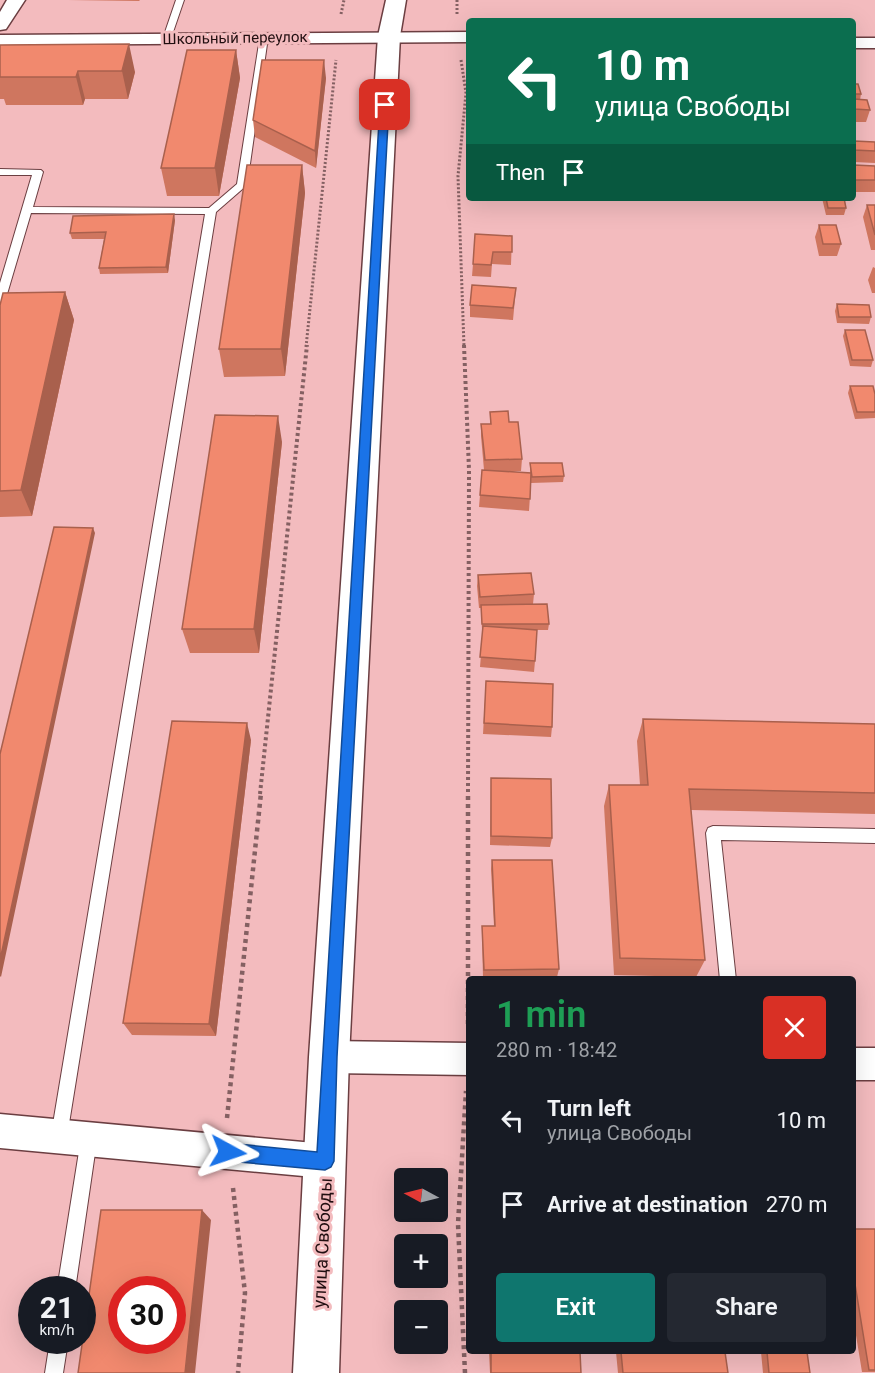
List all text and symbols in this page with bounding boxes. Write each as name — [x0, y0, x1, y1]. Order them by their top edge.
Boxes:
street label: Школьный переулок — [162, 28, 308, 48]
text: 10 m — [595, 41, 690, 90]
icon: left — [496, 42, 574, 120]
pin — [359, 79, 410, 130]
icon: arrive — [368, 88, 401, 121]
text: улица Свободы — [595, 91, 791, 123]
icon: arrive — [557, 156, 590, 189]
text: Then — [496, 160, 545, 185]
text: 1 min — [496, 994, 586, 1036]
button: close — [763, 996, 826, 1059]
text: 280 m · 18:42 — [496, 1038, 617, 1062]
text: Turn left — [547, 1096, 631, 1121]
icon: left — [496, 1104, 529, 1137]
text: 10 m — [777, 1108, 826, 1133]
position arrow — [196, 1120, 260, 1184]
text: улица Свободы — [547, 1121, 692, 1145]
north arrow — [394, 1168, 448, 1222]
map controls — [394, 1168, 448, 1354]
street label: улица Свободы — [308, 1177, 336, 1309]
icon: arrive — [496, 1188, 529, 1221]
text: Arrive at destination — [547, 1192, 748, 1217]
text: 270 m — [766, 1192, 828, 1217]
button: + — [394, 1234, 448, 1288]
button: Exit — [496, 1273, 655, 1342]
button: Share — [667, 1273, 826, 1342]
speed limit sign: 30 — [108, 1276, 186, 1354]
text: 21 — [40, 1290, 74, 1325]
button: − — [394, 1300, 448, 1354]
text: km/h — [39, 1321, 75, 1339]

